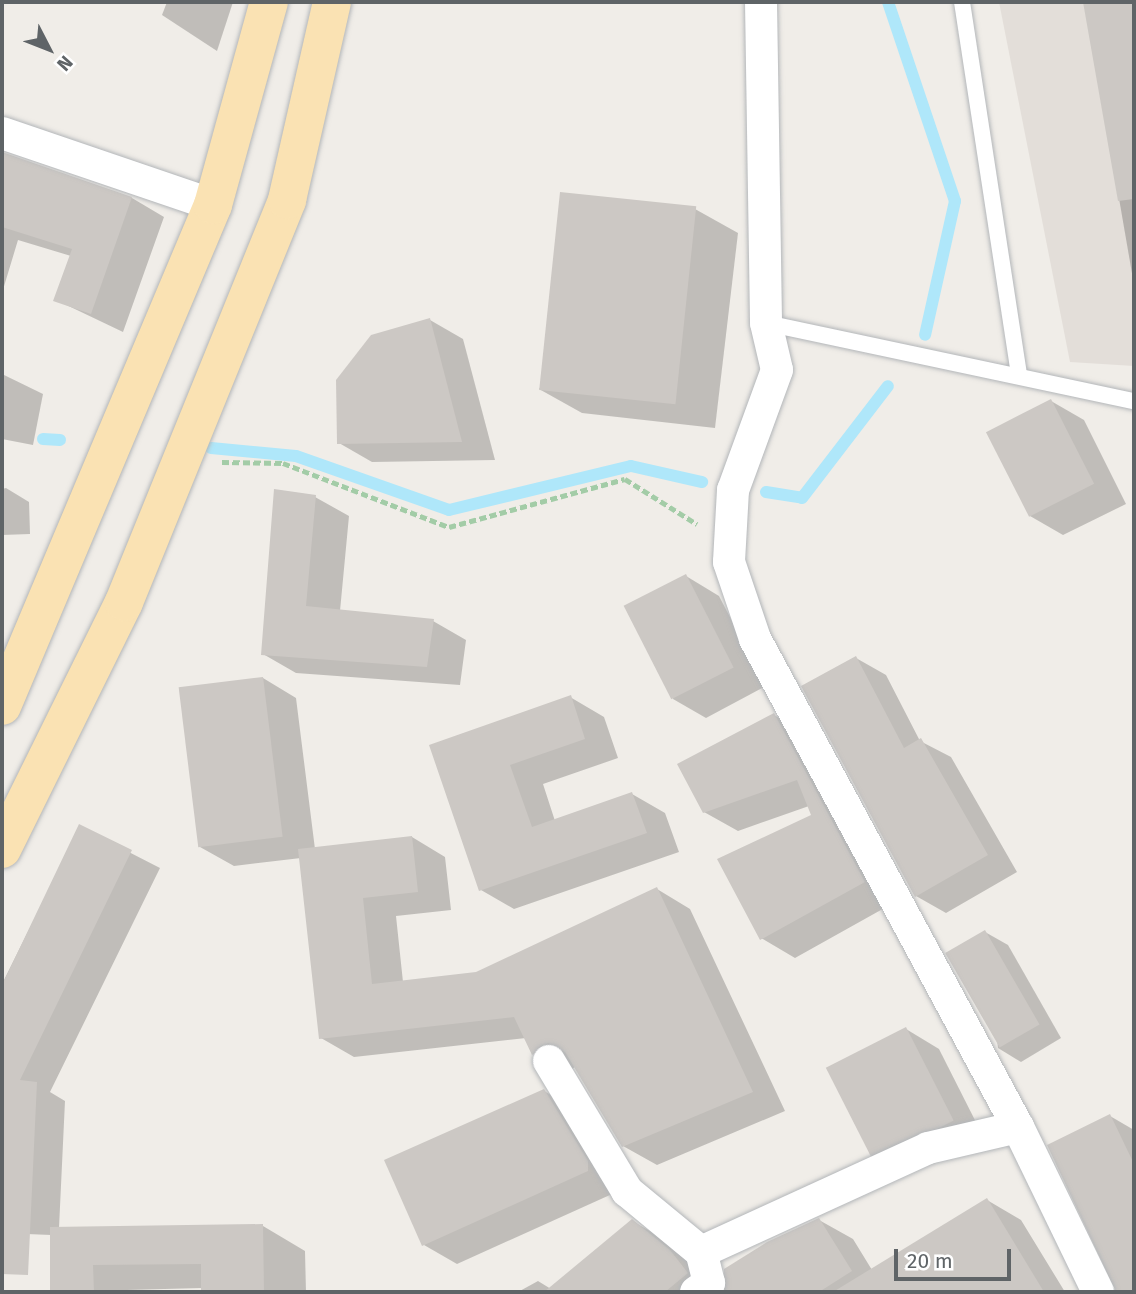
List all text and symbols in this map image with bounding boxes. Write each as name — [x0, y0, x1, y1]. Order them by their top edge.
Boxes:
north arrow — [14, 14, 84, 84]
text: N — [52, 51, 78, 76]
scale bar — [898, 1234, 1015, 1278]
text: 20 m — [907, 1248, 953, 1274]

